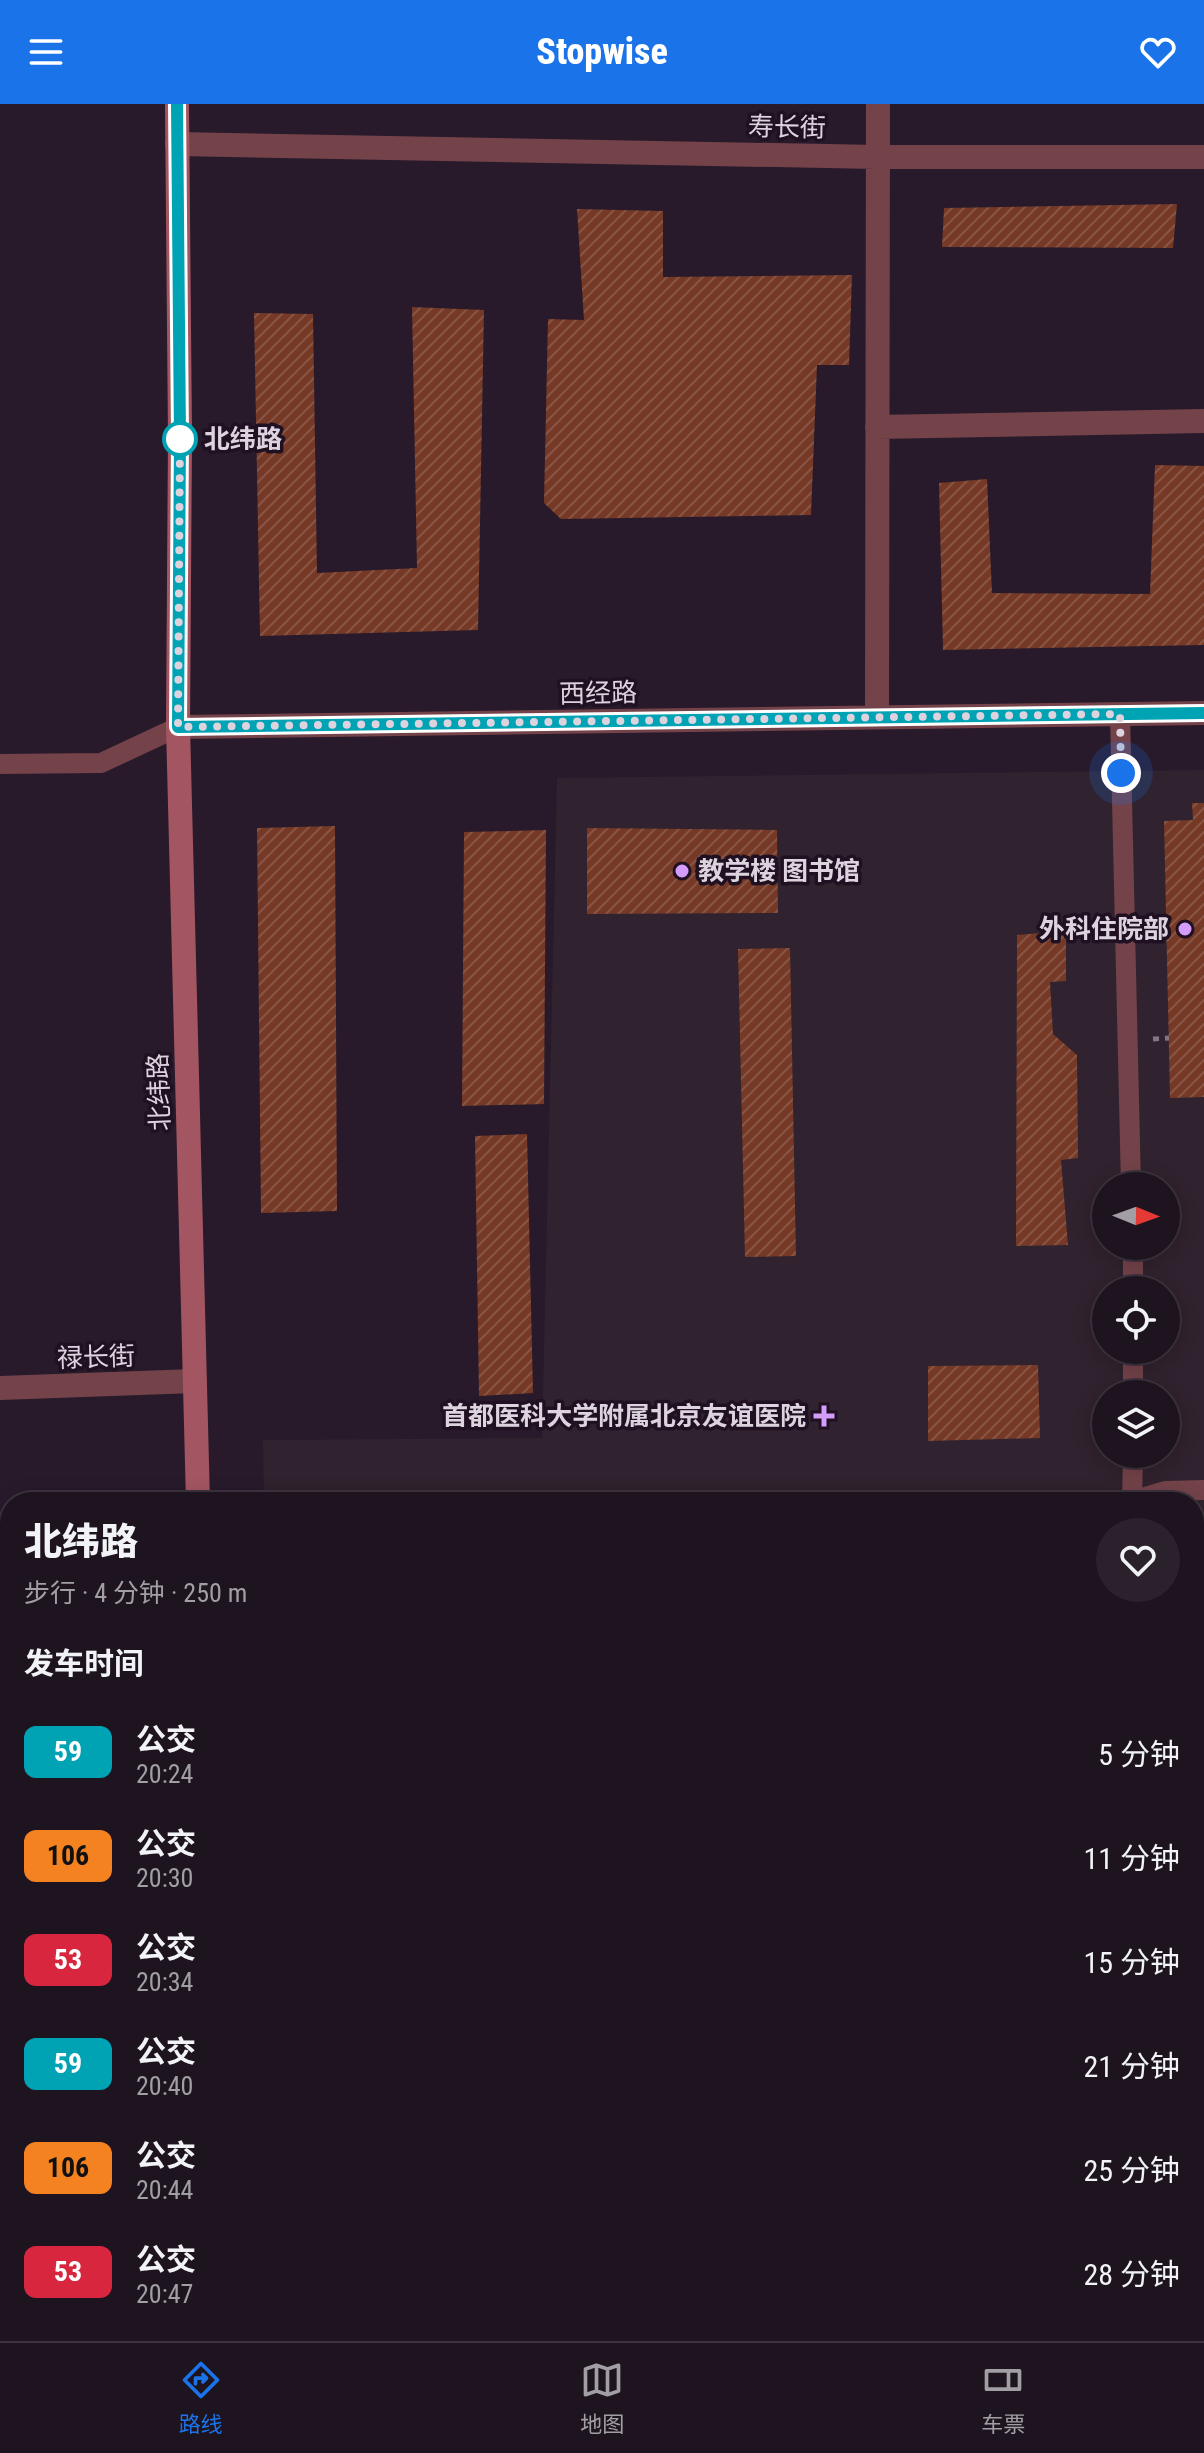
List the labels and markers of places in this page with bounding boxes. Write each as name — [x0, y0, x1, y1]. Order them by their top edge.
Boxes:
marker: 北纬路 — [163, 422, 197, 456]
place label: 北纬路 — [204, 424, 282, 454]
place label: 教学楼 图书馆 — [698, 856, 860, 886]
marker: 教学楼 图书馆 — [673, 862, 691, 880]
place label: 外科住院部 — [1039, 914, 1169, 944]
marker: 外科住院部 — [1176, 920, 1194, 938]
place label: 首都医科大学附属北京友谊医院 — [442, 1401, 806, 1431]
marker: 首都医科大学附属北京友谊医院 — [813, 1405, 835, 1427]

